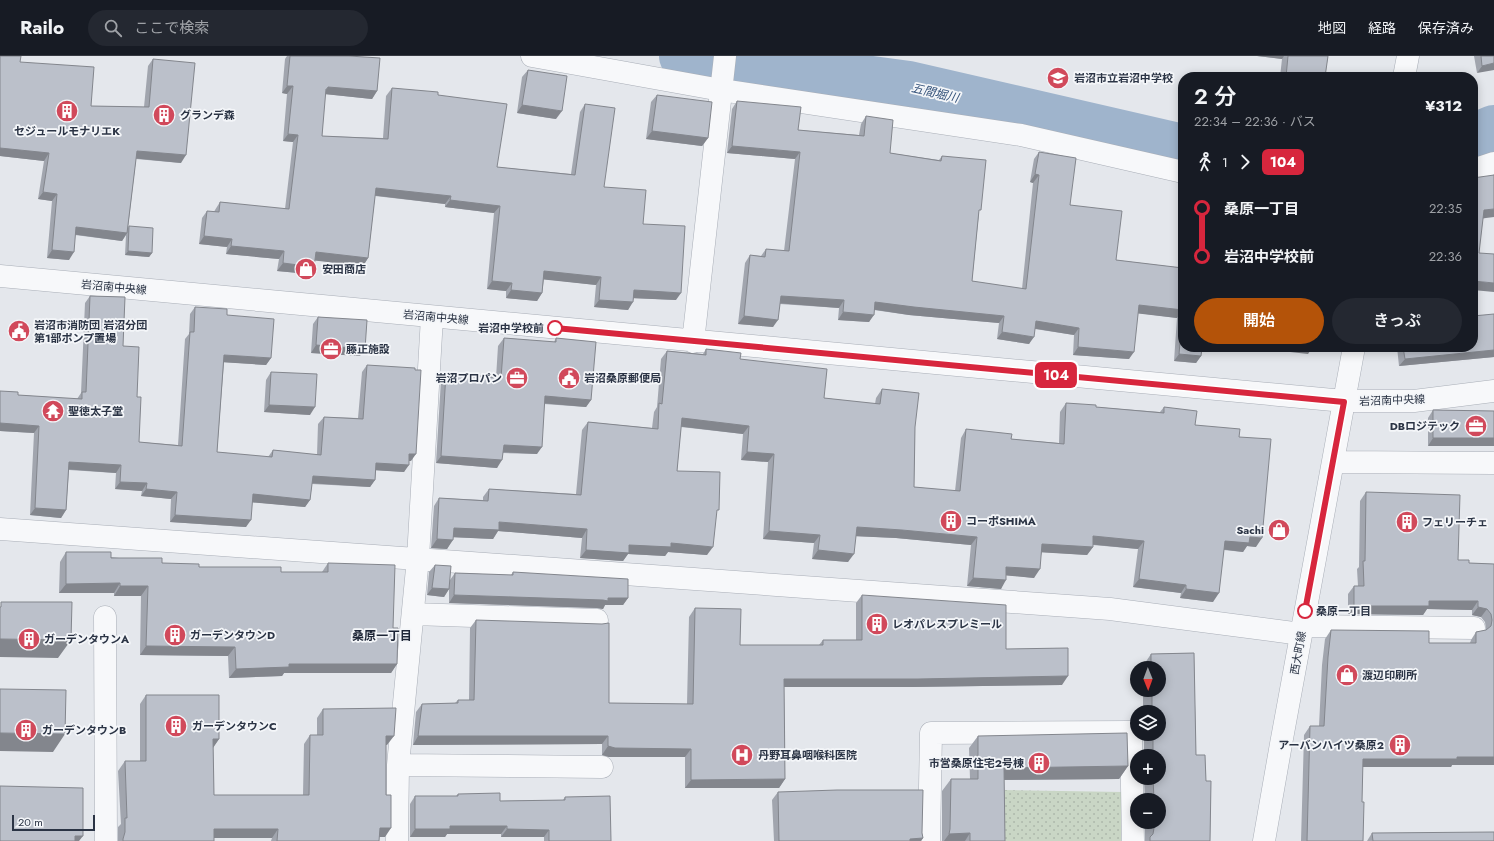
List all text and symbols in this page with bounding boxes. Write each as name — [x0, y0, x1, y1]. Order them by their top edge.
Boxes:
search box — [88, 10, 368, 46]
text: Railo — [20, 14, 64, 41]
icon: search — [102, 17, 124, 39]
text: ここで検索 — [134, 17, 209, 39]
text: 地図 — [1318, 18, 1346, 38]
text: 経路 — [1368, 18, 1396, 38]
text: 保存済み — [1418, 18, 1474, 38]
school or university icon: 岩沼市立岩沼中学校 — [1045, 65, 1071, 91]
place label: 岩沼市立岩沼中学校 — [1074, 70, 1173, 86]
water label: 五間堀川 — [910, 79, 962, 108]
text: 2 分 — [1194, 80, 1236, 112]
text: ¥312 — [1425, 95, 1462, 117]
building icon: セジュールモナリエK — [54, 98, 80, 124]
building icon: グランデ森 — [151, 102, 177, 128]
place label: グランデ森 — [180, 107, 235, 123]
text: 22:34 – 22:36 · バス — [1194, 112, 1316, 131]
place label: セジュールモナリエK — [14, 123, 120, 139]
icon: walk — [1194, 151, 1216, 173]
icon: forward — [1234, 151, 1256, 173]
text: 104 — [1270, 152, 1296, 172]
text: 1 — [1222, 153, 1228, 172]
text: 桑原一丁目 — [1224, 198, 1299, 220]
text: 22:35 — [1429, 199, 1462, 218]
text: 岩沼中学校前 — [1224, 246, 1314, 268]
text: 22:36 — [1429, 247, 1462, 266]
shop icon: 安田商店 — [293, 256, 319, 282]
place label: 安田商店 — [322, 261, 366, 277]
street label: 岩沼南中央線 — [80, 276, 148, 298]
button: 開始 — [1194, 298, 1324, 344]
button: きっぷ — [1332, 298, 1462, 344]
street label: 岩沼南中央線 — [402, 306, 470, 328]
place label: 岩沼市消防団 岩沼分団 第1部ポンプ置場 — [34, 317, 147, 346]
public building icon: 岩沼市消防団 岩沼分団 第1部ポンプ置場 — [6, 318, 32, 344]
place label: 岩沼中学校前 — [478, 320, 544, 336]
marker: 岩沼中学校前 — [547, 320, 563, 336]
office icon: 藤正施設 — [318, 336, 344, 362]
place label: 藤正施設 — [346, 341, 390, 357]
line badge: 104 — [1033, 362, 1079, 388]
office icon: 岩沼プロパン — [504, 365, 530, 391]
public building icon: 岩沼桑原郵便局 — [556, 365, 582, 391]
text: 104 — [1043, 365, 1069, 385]
place label: 岩沼プロパン — [435, 370, 502, 386]
place label: 岩沼桑原郵便局 — [584, 370, 661, 386]
street label: 岩沼南中央線 — [1359, 391, 1425, 409]
temple icon: 聖徳太子堂 — [40, 398, 66, 424]
place label: 聖徳太子堂 — [68, 403, 123, 419]
office icon: DBロジテック — [1463, 413, 1489, 439]
place label: DBロジテック — [1390, 418, 1460, 434]
building icon: コーポSHIMA — [938, 508, 964, 534]
building icon: フェリーチェ — [1394, 509, 1420, 535]
place label: コーポSHIMA — [966, 513, 1037, 529]
place label: フェリーチェ — [1422, 514, 1488, 530]
shop icon: Sachi — [1266, 517, 1292, 543]
place label: Sachi — [1236, 522, 1264, 538]
marker: 桑原一丁目 — [1297, 603, 1313, 619]
place label: 桑原一丁目 — [1316, 603, 1371, 619]
building icon: レオパレスプレミール — [864, 611, 890, 637]
place label: レオパレスプレミール — [892, 616, 1002, 632]
building icon: ガーデンタウンD — [162, 622, 188, 648]
building icon: ガーデンタウンA — [16, 626, 42, 652]
place label: ガーデンタウンD — [190, 627, 275, 643]
district label: 桑原一丁目 — [352, 627, 412, 645]
street label: 西大町線 — [1286, 630, 1310, 676]
place label: ガーデンタウンA — [44, 631, 130, 647]
north arrow — [1130, 661, 1166, 697]
map controls — [1130, 661, 1166, 829]
shop icon: 渡辺印刷所 — [1334, 662, 1360, 688]
place label: 渡辺印刷所 — [1362, 667, 1417, 683]
button: layers — [1130, 705, 1166, 741]
building icon: ガーデンタウンC — [163, 713, 189, 739]
building icon: ガーデンタウンB — [13, 717, 39, 743]
place label: ガーデンタウンC — [192, 718, 277, 734]
place label: ガーデンタウンB — [42, 722, 126, 738]
building icon: アーバンハイツ桑原2 — [1387, 732, 1413, 758]
place label: アーバンハイツ桑原2 — [1278, 737, 1384, 753]
hospital icon: 丹野耳鼻咽喉科医院 — [729, 742, 755, 768]
place label: 丹野耳鼻咽喉科医院 — [758, 747, 857, 763]
button: + — [1130, 749, 1166, 785]
building icon: 市営桑原住宅2号棟 — [1026, 750, 1052, 776]
place label: 市営桑原住宅2号棟 — [929, 755, 1024, 771]
button: − — [1130, 793, 1166, 829]
scale bar — [12, 813, 95, 832]
text: 20 m — [18, 814, 43, 830]

